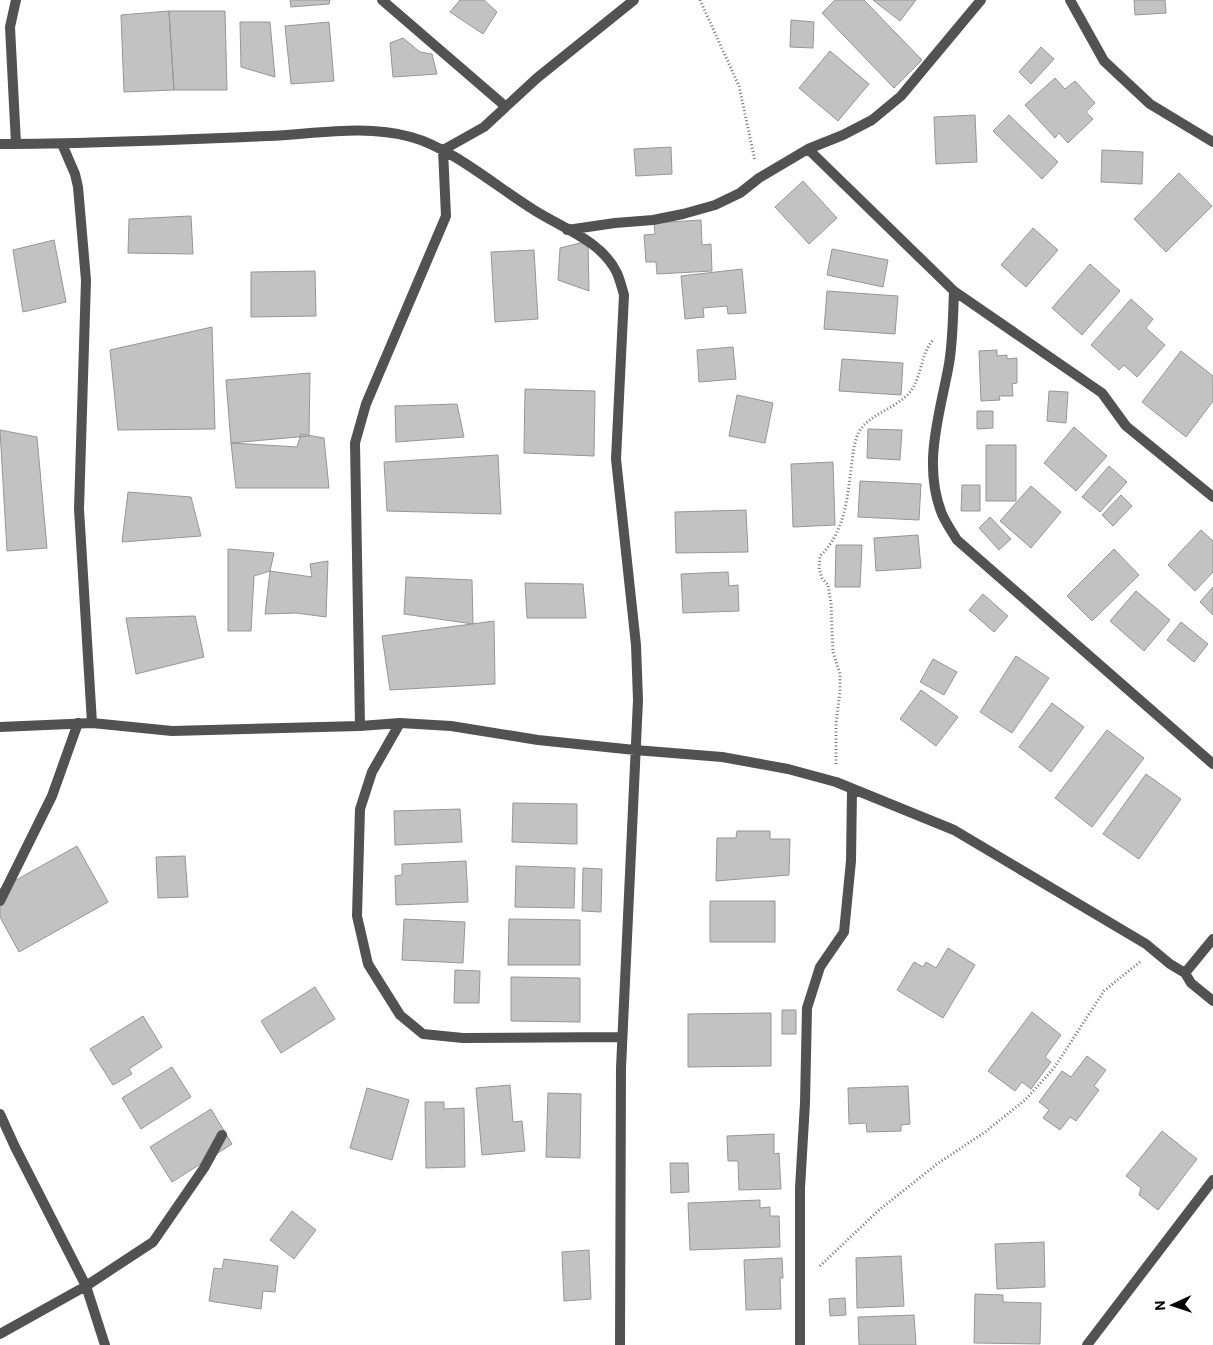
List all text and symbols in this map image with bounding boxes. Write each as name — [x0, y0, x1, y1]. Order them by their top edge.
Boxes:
north arrow — [1148, 1280, 1198, 1330]
text: N — [1152, 1300, 1168, 1311]

